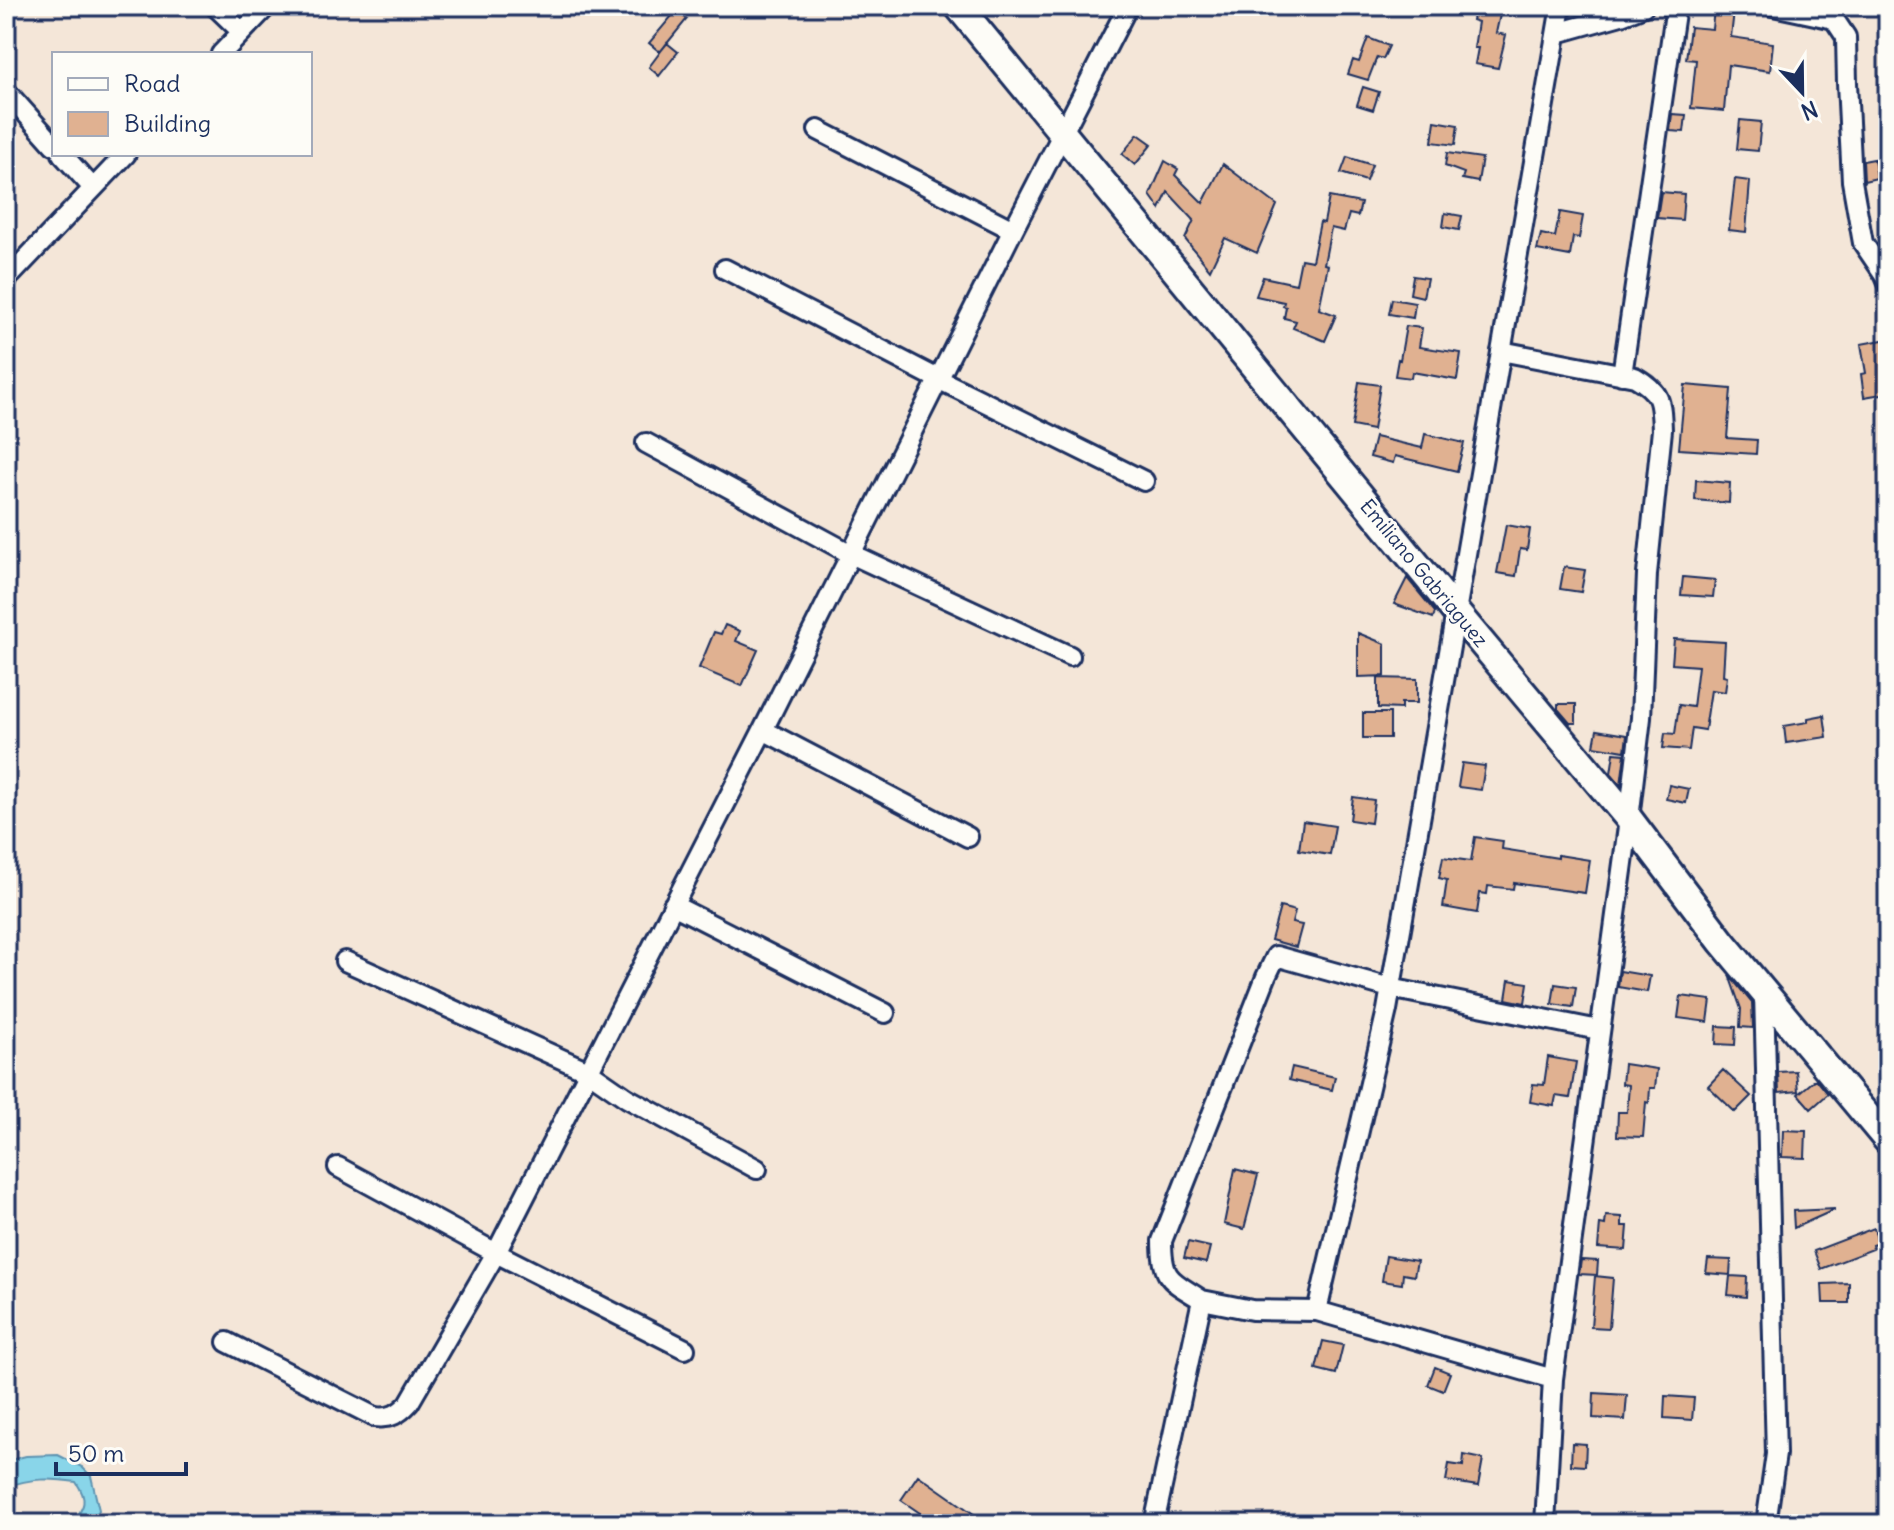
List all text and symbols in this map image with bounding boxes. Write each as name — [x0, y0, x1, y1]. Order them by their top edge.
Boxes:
legend — [52, 52, 312, 156]
north arrow — [1762, 52, 1842, 132]
text: Road — [124, 68, 180, 98]
text: N — [1797, 95, 1822, 126]
text: Building — [124, 108, 211, 138]
street label: Emiliano Gabriaguez — [1355, 494, 1494, 652]
scale bar — [56, 1426, 186, 1476]
text: 50 m — [68, 1438, 124, 1468]

